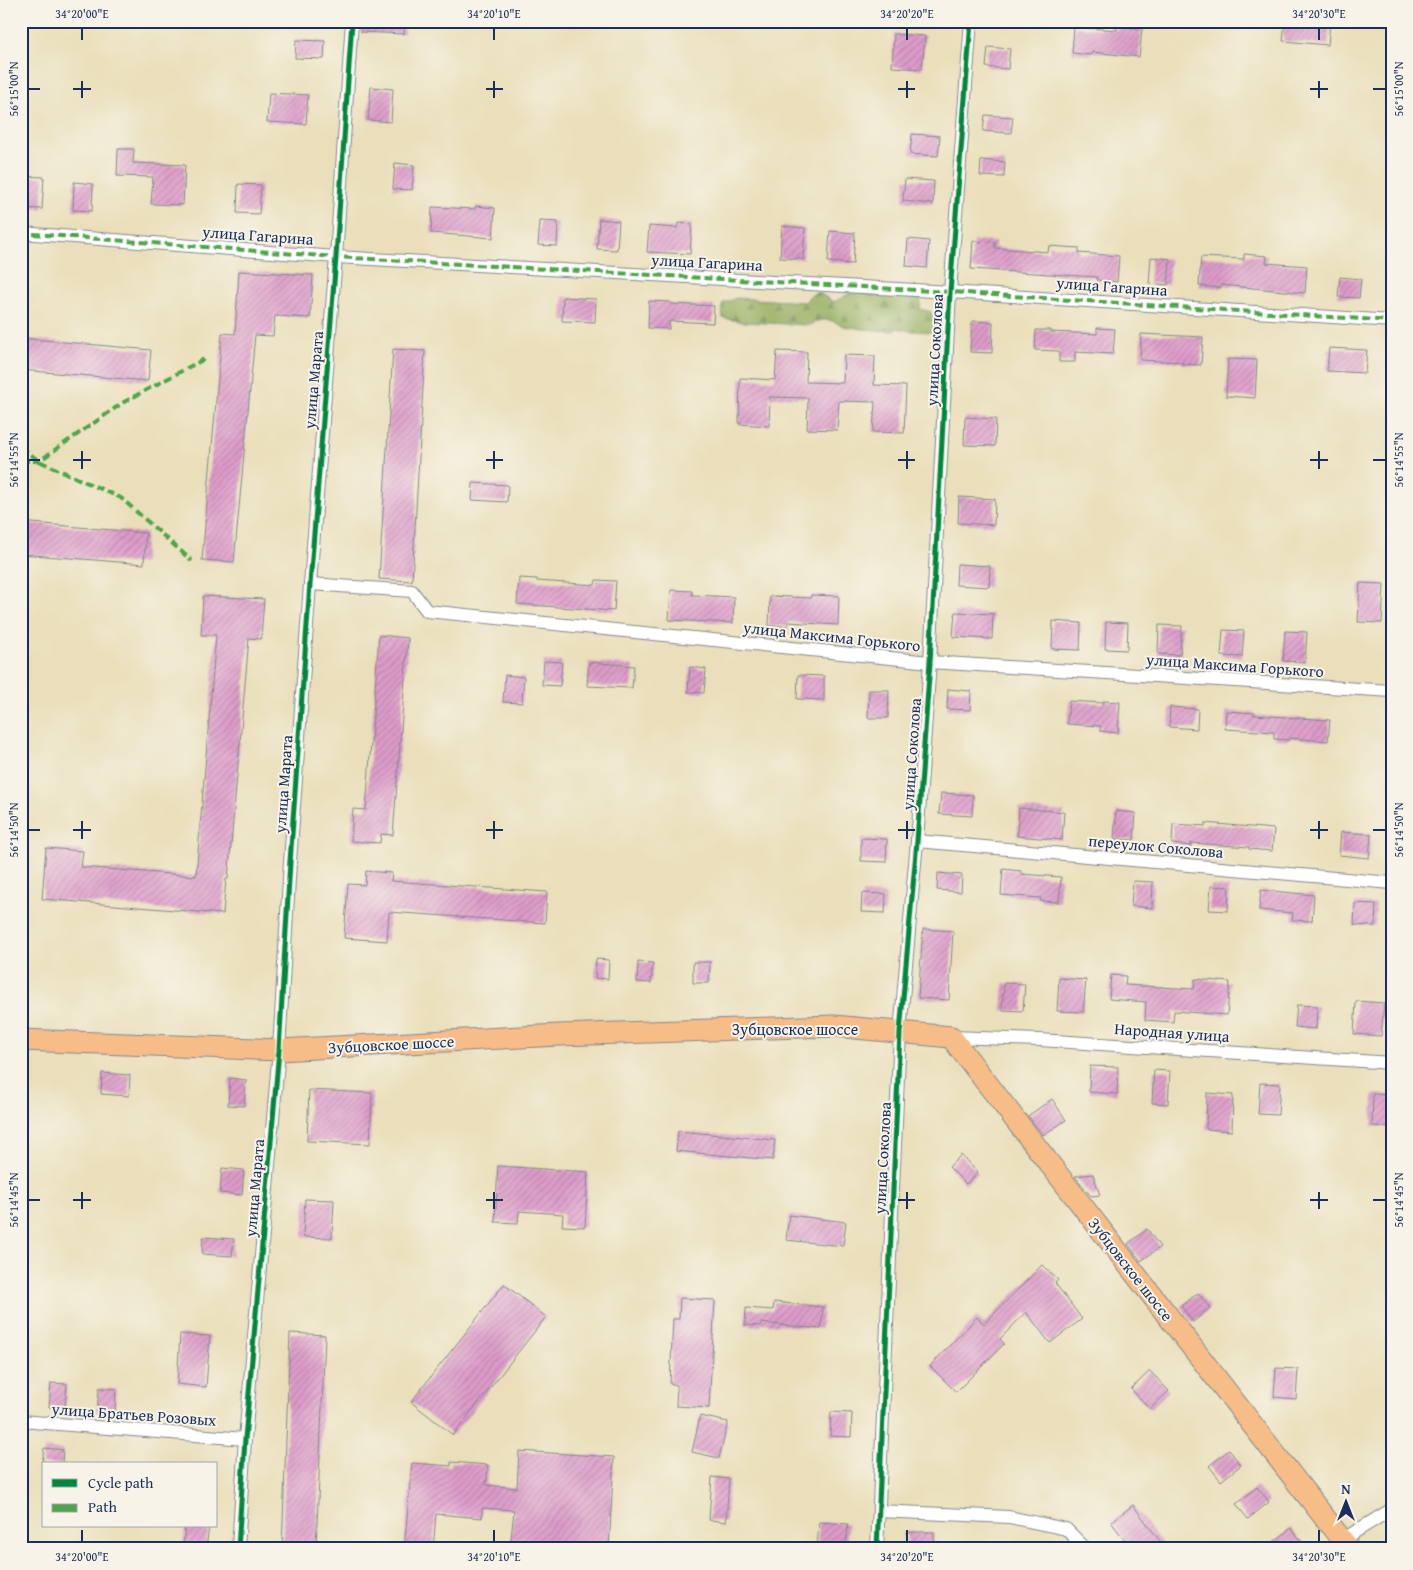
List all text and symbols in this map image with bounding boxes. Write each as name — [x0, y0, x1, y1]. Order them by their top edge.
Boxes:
text: 34°20'00"E — [55, 5, 109, 22]
text: 34°20'10"E — [467, 5, 521, 22]
text: 34°20'20"E — [880, 5, 934, 22]
text: 34°20'30"E — [1292, 5, 1346, 22]
text: 56°15'00"N — [5, 61, 22, 117]
text: 56°15'00"N — [1390, 61, 1407, 117]
street label: улица Гагарина — [201, 219, 315, 251]
street label: улица Гагарина — [650, 247, 764, 277]
street label: улица Гагарина — [1055, 270, 1169, 302]
street label: улица Соколова — [919, 293, 949, 408]
street label: улица Марата — [297, 330, 329, 431]
text: 56°14'55"N — [5, 432, 22, 488]
text: 56°14'55"N — [1390, 432, 1407, 488]
street label: улица Максима Горького — [741, 615, 922, 657]
street label: улица Максима Горького — [1144, 647, 1325, 683]
street label: улица Соколова — [895, 697, 927, 812]
street label: улица Марата — [268, 734, 298, 835]
text: 56°14'50"N — [5, 802, 22, 858]
text: 56°14'50"N — [1390, 802, 1407, 858]
street label: переулок Соколова — [1087, 828, 1225, 864]
street label: Народная улица — [1114, 1016, 1231, 1048]
street label: Зубцовское шоссе — [732, 1017, 858, 1041]
street label: Зубцовское шоссе — [327, 1029, 455, 1059]
street label: улица Соколова — [867, 1101, 897, 1216]
street label: улица Марата — [238, 1138, 270, 1239]
text: 56°14'45"N — [5, 1172, 22, 1228]
text: 56°14'45"N — [1390, 1172, 1407, 1228]
street label: Зубцовское шоссе — [1083, 1212, 1179, 1326]
street label: улица Братьев Розовых — [50, 1396, 218, 1432]
legend — [42, 1462, 218, 1528]
text: Cycle path — [88, 1472, 154, 1493]
north arrow — [1320, 1478, 1370, 1528]
text: N — [1341, 1479, 1351, 1499]
text: Path — [88, 1496, 117, 1517]
text: 34°20'00"E — [55, 1548, 109, 1565]
text: 34°20'10"E — [467, 1548, 521, 1565]
text: 34°20'20"E — [880, 1548, 934, 1565]
text: 34°20'30"E — [1292, 1548, 1346, 1565]

